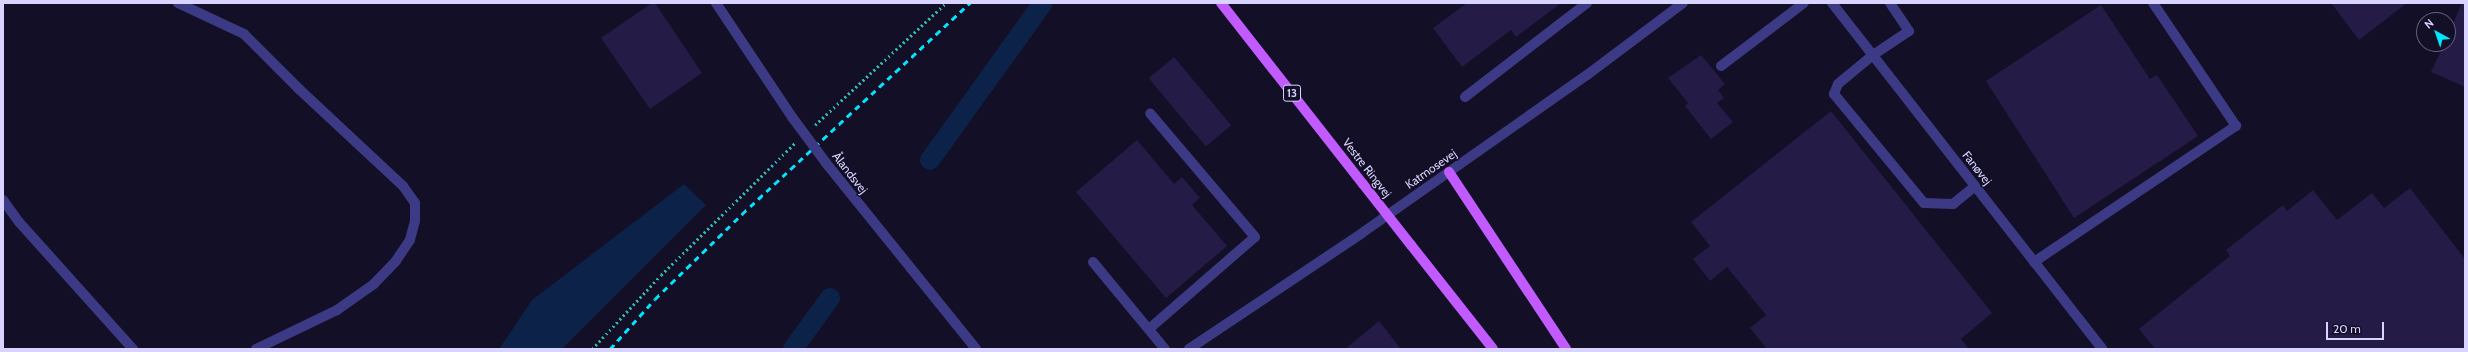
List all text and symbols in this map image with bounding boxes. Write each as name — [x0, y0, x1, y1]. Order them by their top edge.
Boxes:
north arrow — [2416, 12, 2456, 52]
text: N — [2421, 16, 2436, 31]
road number: 13 — [1283, 84, 1301, 102]
street label: Vestre Ringvej — [1339, 136, 1395, 200]
street label: Katmosevej — [1403, 146, 1459, 192]
street label: Fanøvej — [1959, 148, 1995, 188]
street label: Ålandsvej — [829, 149, 871, 197]
scale bar — [2328, 314, 2386, 340]
text: 20 m — [2333, 321, 2361, 336]

